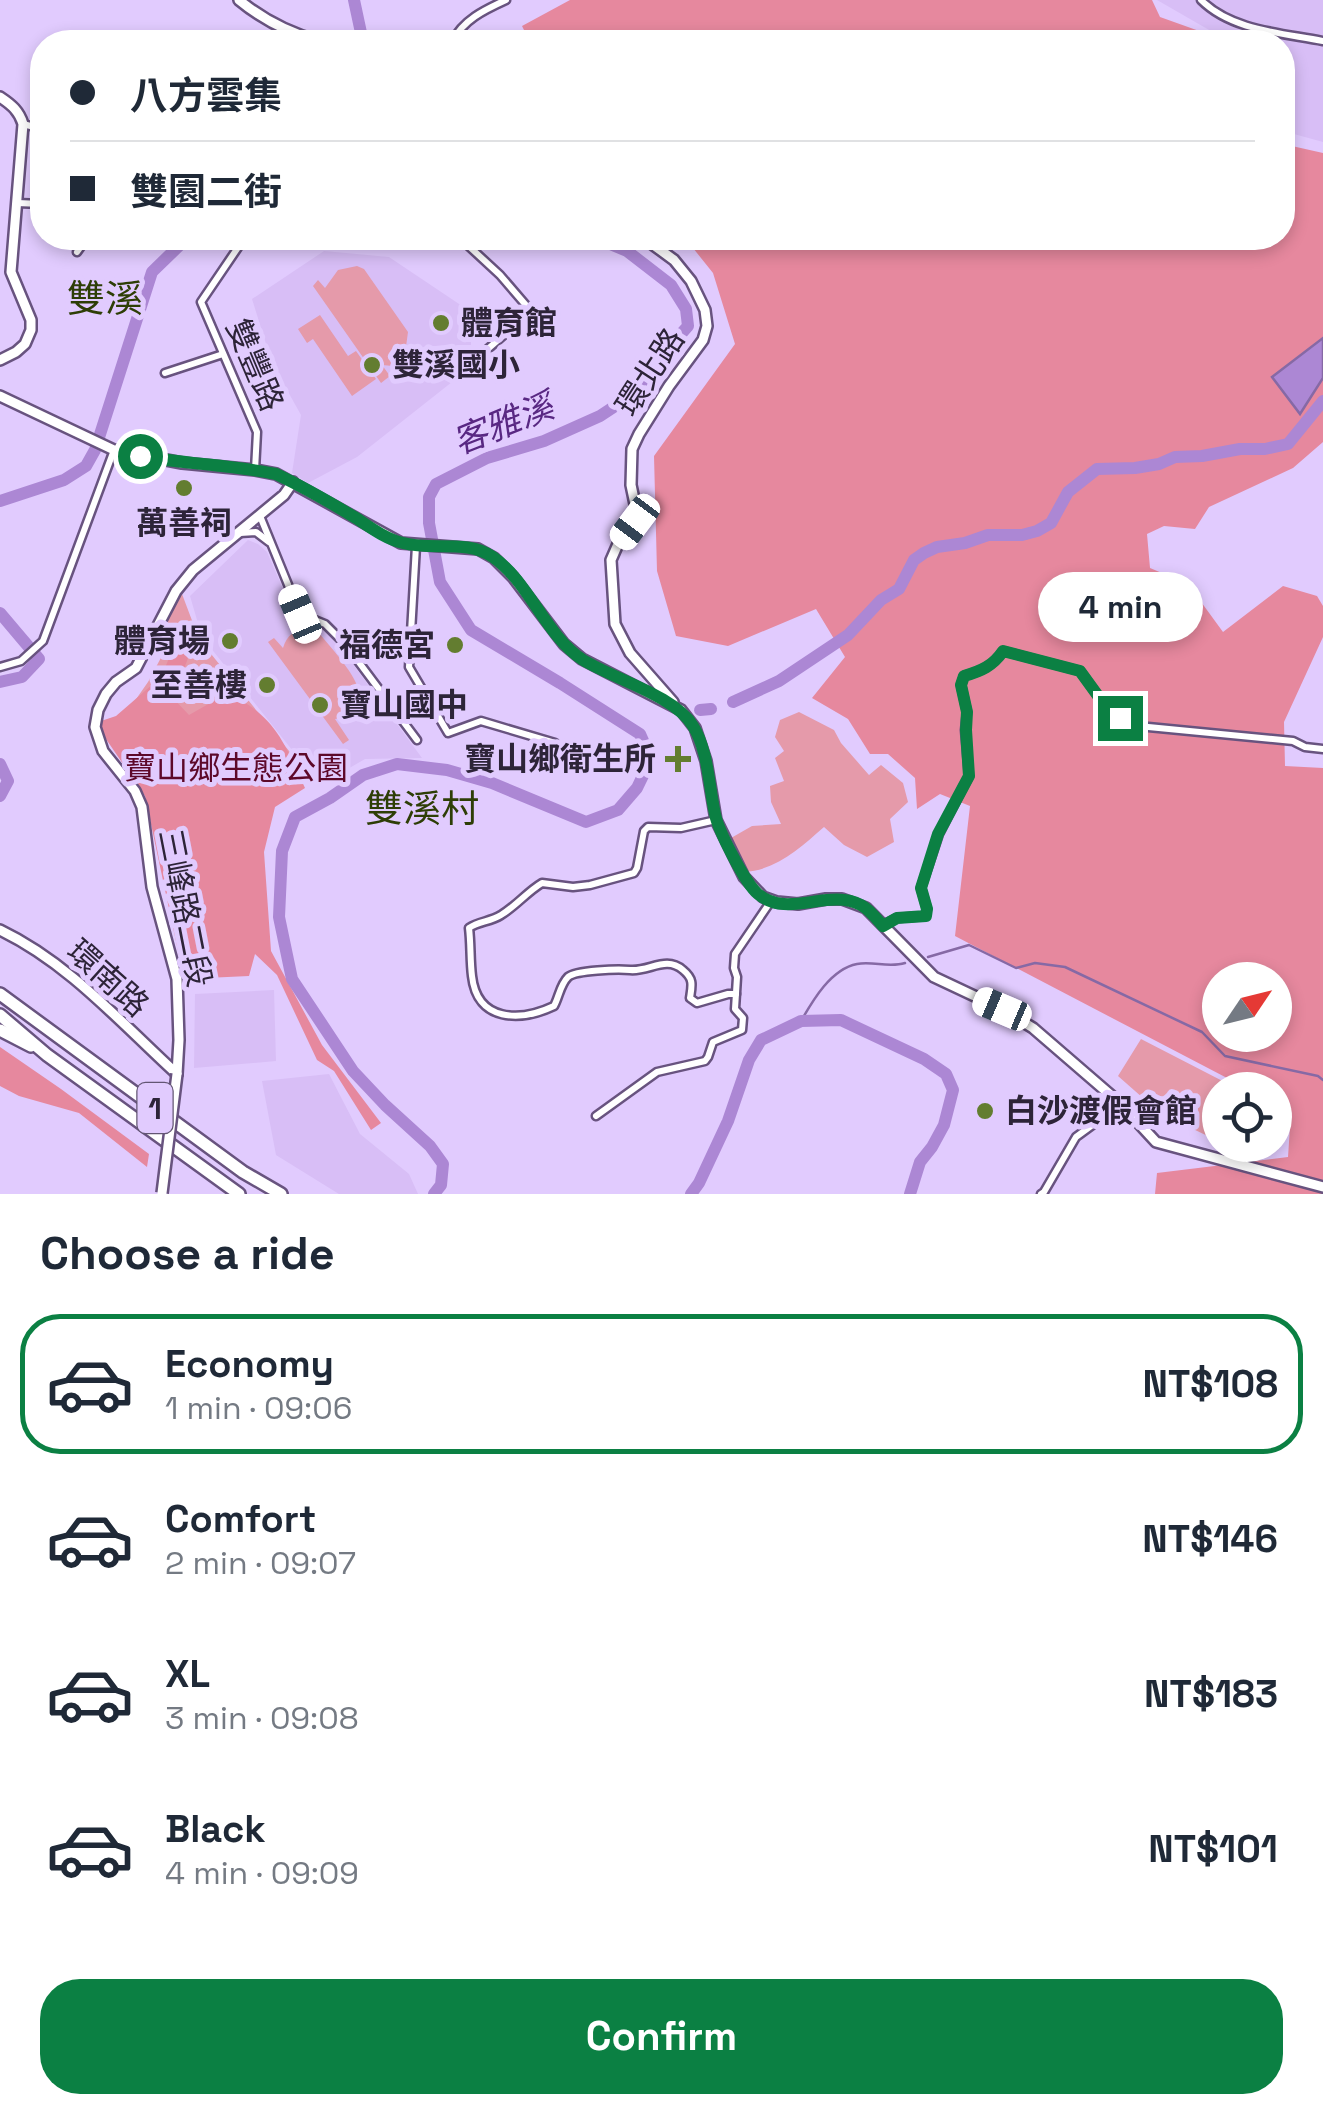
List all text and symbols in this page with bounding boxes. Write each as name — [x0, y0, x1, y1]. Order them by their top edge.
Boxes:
text: 八方雲集 — [130, 72, 282, 120]
text: 雙園二街 — [130, 168, 282, 216]
district label: 雙溪 — [67, 275, 143, 323]
place label: 體育館 — [461, 303, 557, 343]
marker: 體育館 — [430, 312, 452, 334]
street label: 雙豐路 — [218, 313, 292, 417]
street label: 環北路 — [607, 321, 693, 423]
place label: 雙溪國小 — [392, 345, 520, 385]
marker: 雙溪國小 — [361, 354, 383, 376]
water label: 客雅溪 — [446, 382, 565, 464]
route start — [118, 434, 163, 479]
marker: 萬善祠 — [173, 477, 195, 499]
car — [605, 489, 665, 555]
place label: 萬善祠 — [136, 503, 232, 543]
callout: 4 min — [1038, 573, 1202, 643]
car — [274, 581, 326, 647]
text: 4 min — [1078, 587, 1163, 627]
place label: 體育場 — [114, 621, 210, 661]
place label: 福德宮 — [339, 625, 435, 665]
marker: 體育場 — [219, 630, 241, 652]
marker: 福德宮 — [444, 634, 466, 656]
place label: 至善樓 — [151, 665, 247, 705]
marker: 至善樓 — [256, 674, 278, 696]
place label: 寶山國中 — [340, 685, 468, 725]
marker: 寶山國中 — [309, 694, 331, 716]
route end — [1098, 696, 1143, 741]
place label: 寶山鄉衛生所 — [464, 739, 656, 779]
marker: 寶山鄉衛生所 — [665, 746, 691, 772]
park label: 寶山鄉生態公園 — [124, 748, 348, 788]
district label: 雙溪村 — [365, 785, 479, 833]
street label: 三峰路二段 — [150, 826, 220, 990]
street label: 環南路 — [59, 931, 157, 1025]
north arrow — [1202, 962, 1292, 1052]
map controls — [1202, 962, 1292, 1162]
car — [969, 983, 1035, 1035]
button: locate — [1202, 1072, 1292, 1162]
road number: 1 — [138, 1083, 172, 1133]
place label: 白沙渡假會館 — [1005, 1091, 1197, 1131]
marker: 白沙渡假會館 — [974, 1100, 996, 1122]
text: Choose a ride — [40, 1225, 335, 1282]
icon: car — [45, 1339, 135, 1429]
text: Economy — [165, 1340, 334, 1388]
text: NT$108 — [1143, 1360, 1278, 1408]
text: 1 min · 09:06 — [165, 1388, 352, 1428]
icon: car — [45, 1494, 135, 1584]
text: Comfort — [165, 1495, 316, 1543]
text: NT$146 — [1142, 1515, 1278, 1563]
text: 2 min · 09:07 — [165, 1543, 356, 1583]
icon: car — [45, 1649, 135, 1739]
text: XL — [165, 1650, 210, 1698]
text: NT$183 — [1144, 1670, 1278, 1718]
text: 3 min · 09:08 — [165, 1698, 359, 1738]
icon: car — [45, 1804, 135, 1894]
text: Black — [165, 1805, 266, 1853]
text: NT$101 — [1148, 1825, 1278, 1873]
text: 4 min · 09:09 — [165, 1853, 359, 1893]
button: Confirm — [40, 1979, 1283, 2094]

